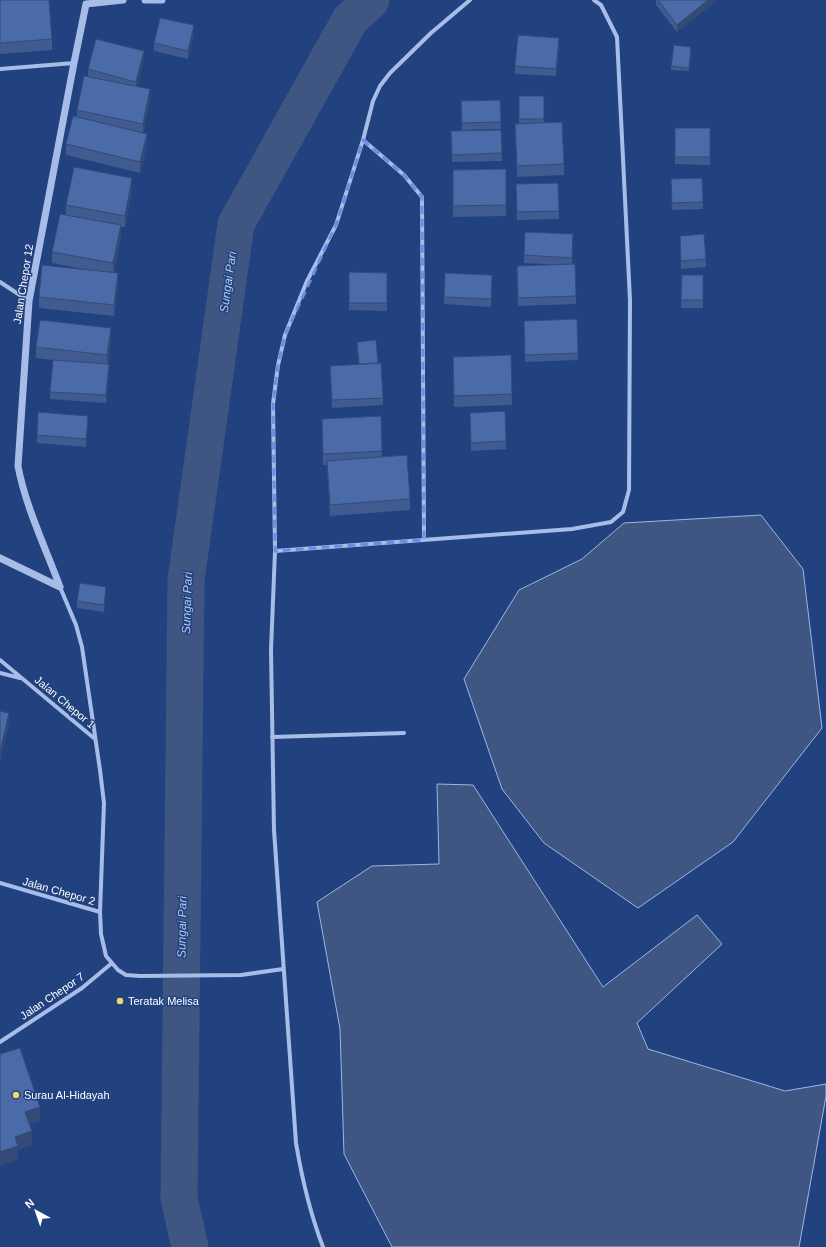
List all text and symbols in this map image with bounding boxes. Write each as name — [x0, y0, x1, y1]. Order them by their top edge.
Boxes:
street label: Jalan Chepor 12 — [11, 243, 35, 325]
water label: Sungai Pari — [217, 250, 239, 314]
water label: Sungai Pari — [179, 571, 195, 634]
street label: Jalan Chepor 1 — [33, 673, 97, 731]
street label: Jalan Chepor 2 — [21, 875, 97, 907]
water label: Sungai Pari — [174, 896, 190, 958]
street label: Jalan Chepor 7 — [18, 970, 86, 1022]
place label: Teratak Melisa — [128, 995, 200, 1007]
marker: Teratak Melisa — [115, 996, 125, 1006]
place label: Surau Al-Hidayah — [24, 1089, 110, 1101]
marker: Surau Al-Hidayah — [11, 1090, 21, 1100]
north arrow — [16, 1191, 56, 1231]
text: N — [23, 1196, 37, 1210]

